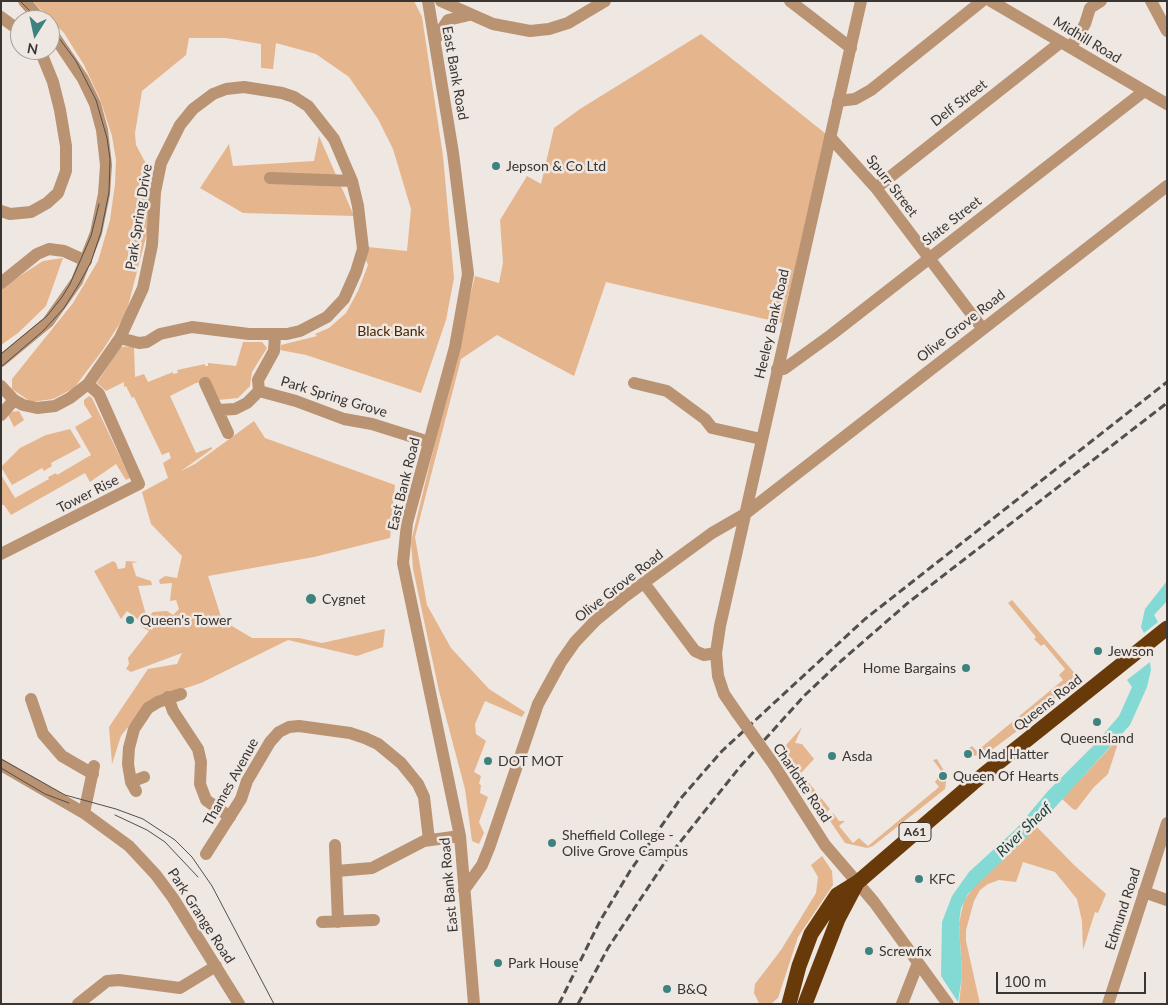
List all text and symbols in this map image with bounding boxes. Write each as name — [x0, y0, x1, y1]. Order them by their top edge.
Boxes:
north arrow — [10, 10, 60, 60]
street label: Midhill Road — [1050, 13, 1124, 67]
street label: East Bank Road — [438, 25, 472, 121]
text: N — [26, 40, 39, 59]
street label: Delf Street — [928, 76, 990, 130]
street label: Spurr Street — [863, 152, 921, 220]
place label: Jepson & Co Ltd — [506, 158, 606, 174]
marker: Jepson & Co Ltd — [490, 160, 502, 172]
street label: Park Spring Drive — [122, 163, 156, 271]
street label: Slate Street — [919, 193, 985, 249]
street label: Heeley Bank Road — [751, 268, 793, 380]
street label: Olive Grove Road — [913, 286, 1009, 366]
park label: Black Bank — [357, 323, 425, 339]
street label: Park Spring Grove — [279, 373, 389, 421]
street label: East Bank Road — [384, 436, 424, 532]
street label: Tower Rise — [54, 471, 122, 517]
street label: Olive Grove Road — [571, 546, 667, 626]
place label: Cygnet — [322, 591, 366, 607]
marker: Cygnet — [304, 592, 318, 606]
place label: Queen's Tower — [140, 612, 232, 628]
marker: Queen's Tower — [124, 614, 136, 626]
place label: Jewson — [1108, 643, 1154, 659]
marker: Jewson — [1092, 645, 1104, 657]
place label: Home Bargains — [863, 660, 956, 676]
marker: Home Bargains — [960, 662, 972, 674]
street label: Queens Road — [1010, 671, 1086, 735]
marker: Queensland — [1091, 716, 1103, 728]
place label: Queensland — [1060, 730, 1134, 746]
street label: Thames Avenue — [200, 735, 262, 829]
street label: Charlotte Road — [769, 740, 835, 826]
place label: Mad Hatter — [978, 746, 1049, 762]
place label: Asda — [842, 748, 872, 764]
marker: Mad Hatter — [962, 748, 974, 760]
marker: Asda — [826, 750, 838, 762]
place label: DOT MOT — [498, 753, 563, 769]
marker: DOT MOT — [482, 755, 494, 767]
place label: Queen Of Hearts — [953, 768, 1059, 784]
marker: Queen Of Hearts — [937, 770, 949, 782]
water label: River Sheaf — [993, 799, 1055, 861]
road number: A61 — [899, 822, 931, 842]
place label: Sheffield College - Olive Grove Campus — [562, 827, 688, 860]
street label: East Bank Road — [436, 837, 462, 933]
marker: Sheffield College - Olive Grove Campus — [546, 837, 558, 849]
street label: Park Grange Road — [164, 865, 238, 967]
street label: Edmund Road — [1102, 866, 1144, 952]
place label: KFC — [929, 871, 955, 887]
marker: KFC — [913, 873, 925, 885]
place label: Screwfix — [879, 943, 931, 959]
marker: Screwfix — [863, 945, 875, 957]
place label: Park House — [508, 955, 579, 971]
marker: Park House — [492, 957, 504, 969]
scale bar — [998, 962, 1148, 994]
text: 100 m — [1004, 972, 1046, 990]
place label: B&Q — [677, 981, 707, 997]
marker: B&Q — [661, 983, 673, 995]

